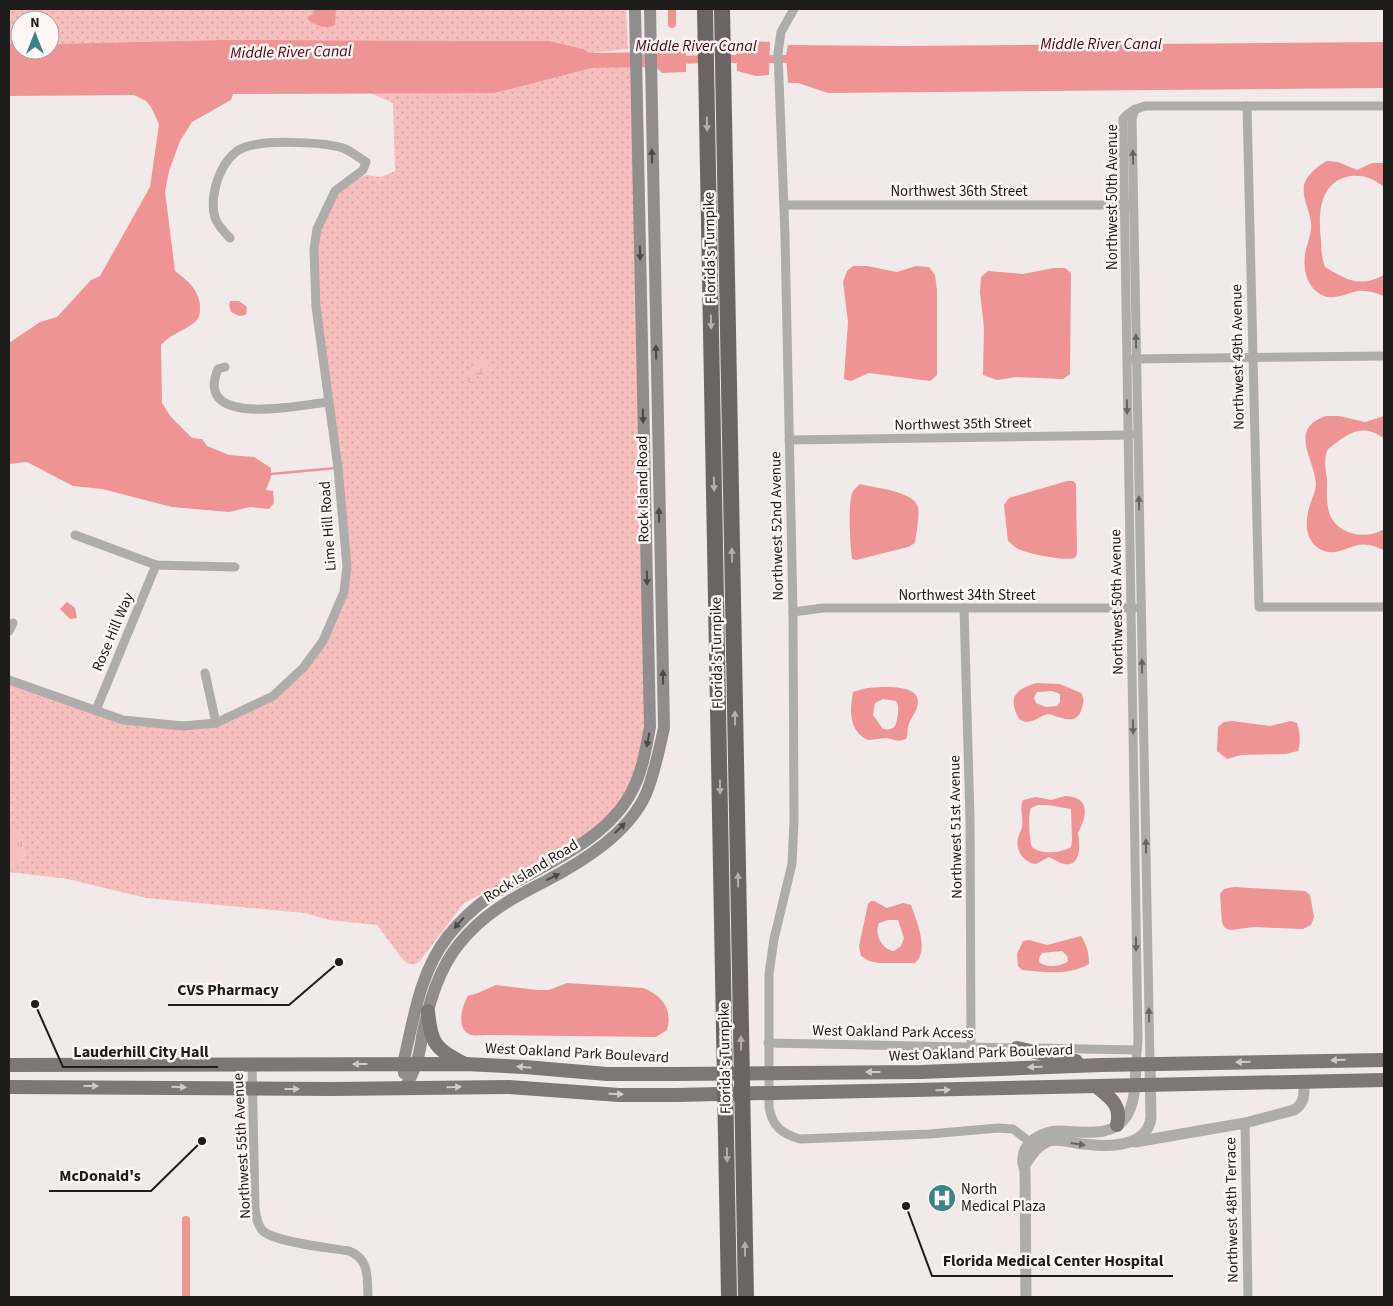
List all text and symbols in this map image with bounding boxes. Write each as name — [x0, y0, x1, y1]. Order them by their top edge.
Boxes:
north arrow — [10, 10, 60, 60]
text: N — [30, 13, 40, 33]
water label: Middle River Canal — [1040, 33, 1162, 55]
water label: Middle River Canal — [635, 35, 757, 57]
water label: Middle River Canal — [230, 40, 352, 64]
one-way arrow — [704, 117, 712, 133]
street label: Northwest 50th Avenue — [1102, 124, 1123, 270]
one-way arrow — [648, 148, 656, 164]
one-way arrow — [1129, 149, 1137, 165]
street label: Northwest 36th Street — [890, 181, 1028, 202]
street label: Florida's Turnpike — [699, 192, 721, 304]
one-way arrow — [636, 245, 644, 261]
street label: Northwest 49th Avenue — [1226, 284, 1250, 430]
one-way arrow — [707, 314, 715, 330]
one-way arrow — [1132, 333, 1140, 349]
one-way arrow — [652, 344, 660, 360]
one-way arrow — [1123, 400, 1131, 416]
one-way arrow — [640, 408, 648, 424]
street label: Northwest 35th Street — [894, 412, 1032, 436]
street label: Rock Island Road — [632, 435, 654, 543]
street label: Northwest 52nd Avenue — [765, 451, 789, 601]
one-way arrow — [710, 477, 718, 493]
street label: Lime Hill Road — [314, 480, 342, 572]
one-way arrow — [1135, 495, 1143, 511]
one-way arrow — [655, 506, 663, 522]
street label: Northwest 50th Avenue — [1105, 529, 1129, 675]
one-way arrow — [728, 547, 736, 563]
one-way arrow — [643, 570, 651, 586]
street label: Northwest 34th Street — [898, 585, 1036, 606]
street label: Rose Hill Way — [87, 589, 139, 675]
street label: Florida's Turnpike — [706, 597, 728, 709]
one-way arrow — [1138, 658, 1146, 674]
one-way arrow — [659, 669, 667, 685]
one-way arrow — [731, 709, 739, 725]
one-way arrow — [1129, 720, 1137, 736]
one-way arrow — [643, 733, 651, 749]
street label: Northwest 51st Avenue — [944, 755, 968, 899]
one-way arrow — [716, 779, 724, 795]
one-way arrow — [614, 822, 626, 834]
street label: Rock Island Road — [480, 834, 582, 908]
one-way arrow — [1142, 838, 1150, 854]
one-way arrow — [734, 872, 742, 888]
one-way arrow — [546, 873, 560, 881]
one-way arrow — [454, 917, 465, 930]
one-way arrow — [1132, 936, 1140, 952]
callout: CVS Pharmacy — [168, 974, 289, 1005]
text: CVS Pharmacy — [177, 979, 279, 1001]
street label: Florida's Turnpike — [714, 1002, 736, 1114]
one-way arrow — [1145, 1007, 1153, 1023]
street label: West Oakland Park Access — [812, 1020, 974, 1044]
one-way arrow — [737, 1034, 745, 1050]
callout: Lauderhill City Hall — [63, 1036, 218, 1067]
street label: West Oakland Park Boulevard — [484, 1038, 670, 1068]
street label: West Oakland Park Boulevard — [889, 1039, 1073, 1067]
text: Lauderhill City Hall — [73, 1041, 209, 1063]
one-way arrow — [1330, 1056, 1346, 1064]
one-way arrow — [1235, 1058, 1251, 1066]
one-way arrow — [352, 1060, 368, 1068]
one-way arrow — [516, 1063, 532, 1071]
one-way arrow — [1027, 1064, 1043, 1072]
one-way arrow — [864, 1068, 880, 1076]
street label: Northwest 55th Avenue — [228, 1073, 256, 1219]
one-way arrow — [84, 1082, 100, 1090]
one-way arrow — [171, 1083, 187, 1091]
one-way arrow — [446, 1083, 462, 1091]
one-way arrow — [284, 1085, 300, 1093]
one-way arrow — [935, 1086, 951, 1094]
one-way arrow — [608, 1091, 624, 1099]
street label: Northwest 48th Terrace — [1220, 1137, 1244, 1283]
one-way arrow — [1071, 1140, 1087, 1148]
one-way arrow — [723, 1148, 731, 1164]
callout: McDonald's — [49, 1160, 151, 1191]
text: McDonald's — [59, 1165, 141, 1187]
place label: North Medical Plaza — [961, 1179, 1046, 1217]
hospital icon: North Medical Plaza — [927, 1183, 957, 1213]
one-way arrow — [741, 1240, 749, 1256]
callout: Florida Medical Center Hospital — [932, 1245, 1173, 1276]
text: Florida Medical Center Hospital — [943, 1250, 1164, 1272]

